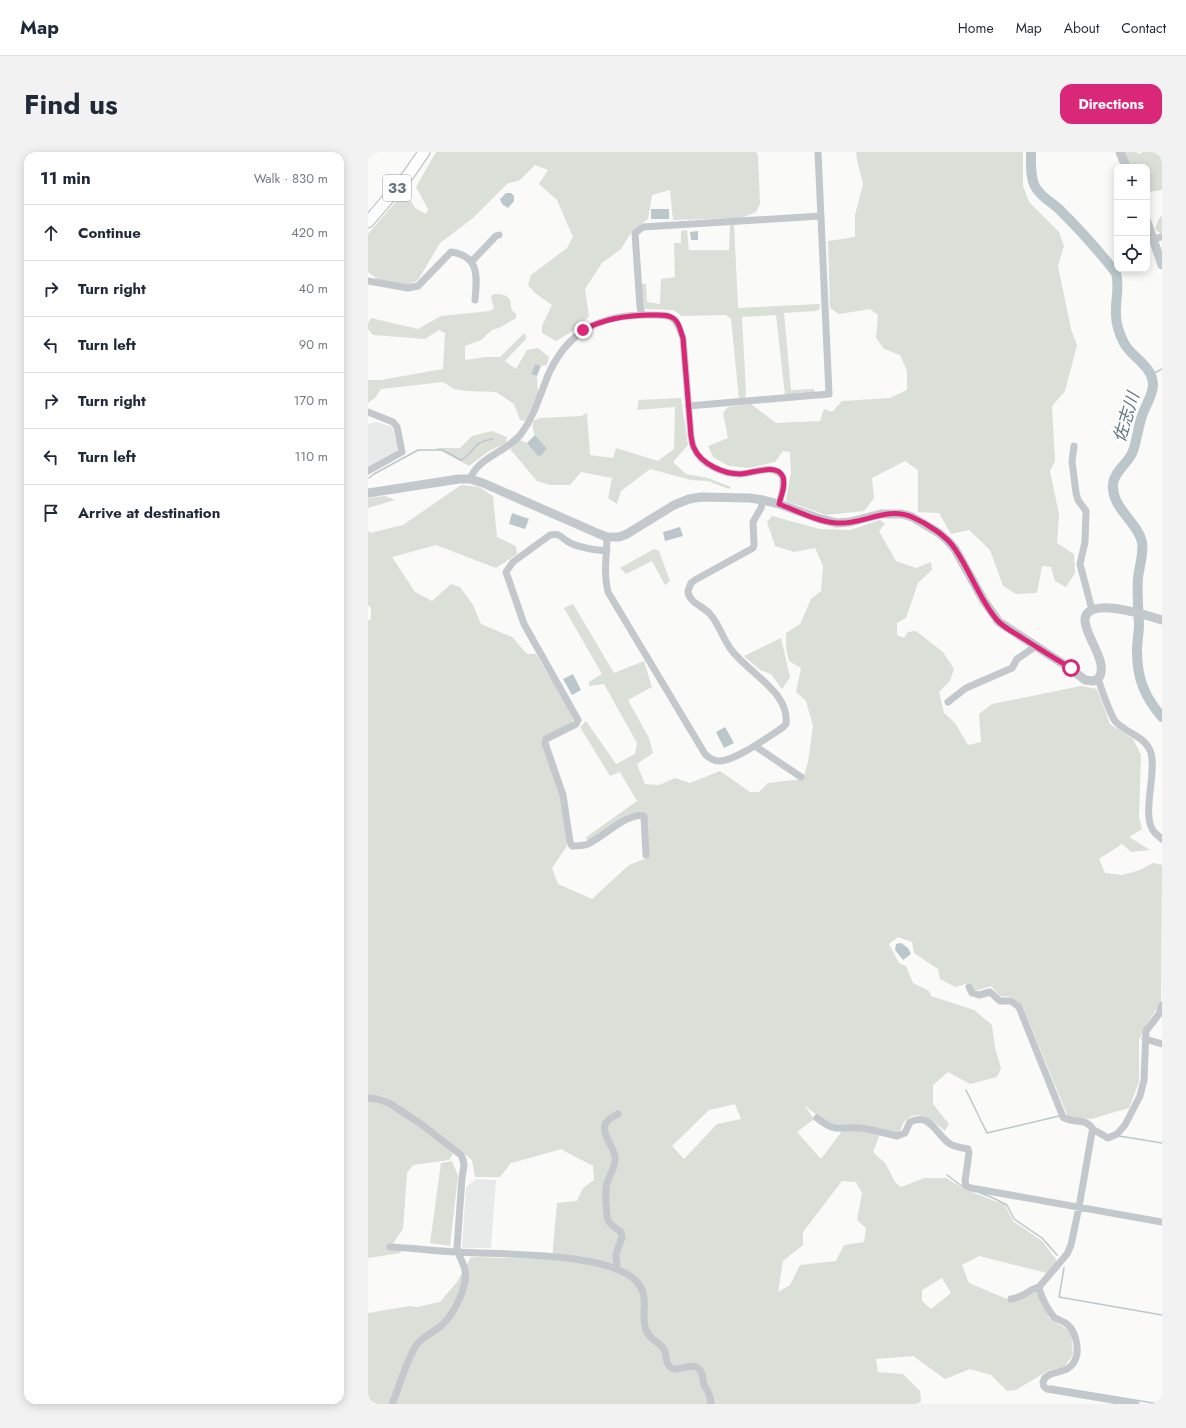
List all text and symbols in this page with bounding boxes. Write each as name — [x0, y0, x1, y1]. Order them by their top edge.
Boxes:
text: Map — [20, 14, 59, 41]
text: Home — [958, 18, 994, 38]
text: Map — [1016, 18, 1042, 38]
text: About — [1064, 18, 1099, 38]
text: Contact — [1121, 18, 1166, 38]
text: Find us — [24, 84, 118, 125]
button: Directions — [1060, 84, 1162, 124]
map controls — [1114, 164, 1150, 272]
button: + — [1114, 164, 1150, 200]
text: 11 min — [40, 166, 91, 190]
text: Walk · 830 m — [254, 169, 328, 188]
road number: 33 — [383, 175, 411, 201]
button: − — [1114, 200, 1150, 236]
icon: ahead — [40, 222, 62, 244]
text: Continue — [78, 222, 141, 244]
text: 420 m — [291, 223, 328, 242]
button: locate — [1114, 236, 1150, 272]
icon: right — [40, 278, 62, 300]
text: Turn right — [78, 278, 146, 300]
text: 40 m — [299, 279, 328, 298]
route end — [574, 321, 592, 339]
icon: left — [40, 334, 62, 356]
text: Turn left — [78, 334, 136, 356]
text: 90 m — [299, 335, 328, 354]
water label: 佐志川 — [1107, 387, 1146, 445]
icon: right — [40, 390, 62, 412]
text: Turn right — [78, 390, 146, 412]
text: 170 m — [293, 391, 328, 410]
icon: left — [40, 446, 62, 468]
text: Turn left — [78, 446, 136, 468]
text: 110 m — [294, 447, 328, 466]
icon: arrive — [40, 502, 62, 524]
text: Arrive at destination — [78, 502, 220, 524]
route start — [1062, 659, 1080, 677]

